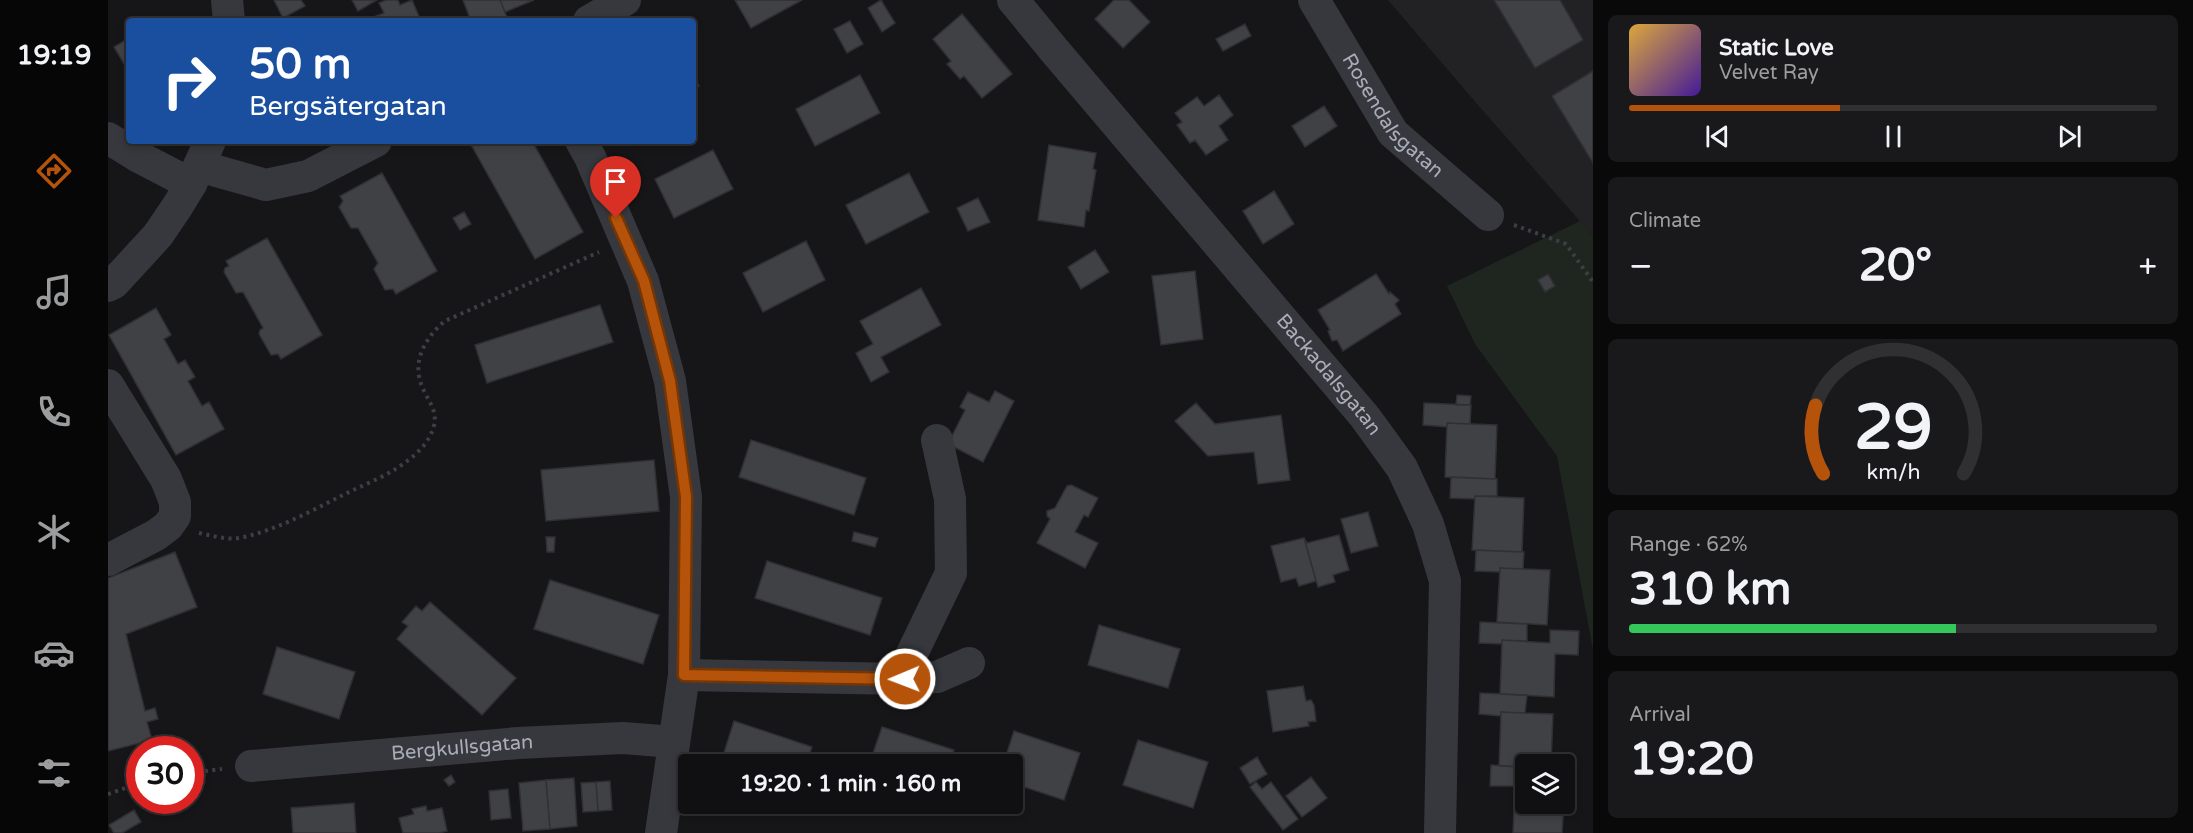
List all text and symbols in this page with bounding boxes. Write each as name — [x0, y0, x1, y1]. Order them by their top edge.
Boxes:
text: Static Love — [1719, 35, 1834, 61]
text: 19:19 — [17, 39, 91, 72]
text: 50 m — [249, 39, 351, 90]
icon: right — [150, 42, 228, 120]
street label: Rosendalsgatan — [1337, 49, 1448, 183]
text: Velvet Ray — [1719, 61, 1819, 85]
text: Bergsätergatan — [249, 90, 447, 123]
icon: previous — [1701, 120, 1734, 153]
icon: pause — [1877, 120, 1910, 153]
icon: next — [2053, 120, 2086, 153]
icon: directions — [33, 150, 75, 192]
pin — [590, 156, 641, 218]
icon: arrive — [599, 165, 632, 198]
text: Climate — [1629, 209, 1701, 233]
text: 20° — [1859, 239, 1932, 293]
text: − — [1629, 247, 1653, 286]
text: + — [2138, 247, 2157, 286]
icon: music — [33, 271, 75, 313]
street label: Backadalsgatan — [1271, 309, 1386, 440]
icon: phone — [33, 391, 75, 433]
text: 29 — [1854, 391, 1932, 466]
text: km/h — [1866, 459, 1920, 485]
icon: climate — [33, 511, 75, 553]
text: Range · 62% — [1629, 533, 1748, 557]
text: 310 km — [1629, 563, 1791, 617]
icon: car — [33, 632, 75, 674]
position arrow — [873, 647, 937, 711]
text: Arrival — [1629, 703, 1691, 727]
street label: Bergkullsgatan — [390, 730, 534, 766]
text: 19:20 — [1629, 733, 1754, 787]
speed limit sign: 30 — [126, 736, 204, 814]
icon: filters — [33, 752, 75, 794]
map controls — [1515, 754, 1575, 814]
button: layers — [1515, 754, 1575, 814]
text: 19:20 · 1 min · 160 m — [740, 771, 961, 797]

